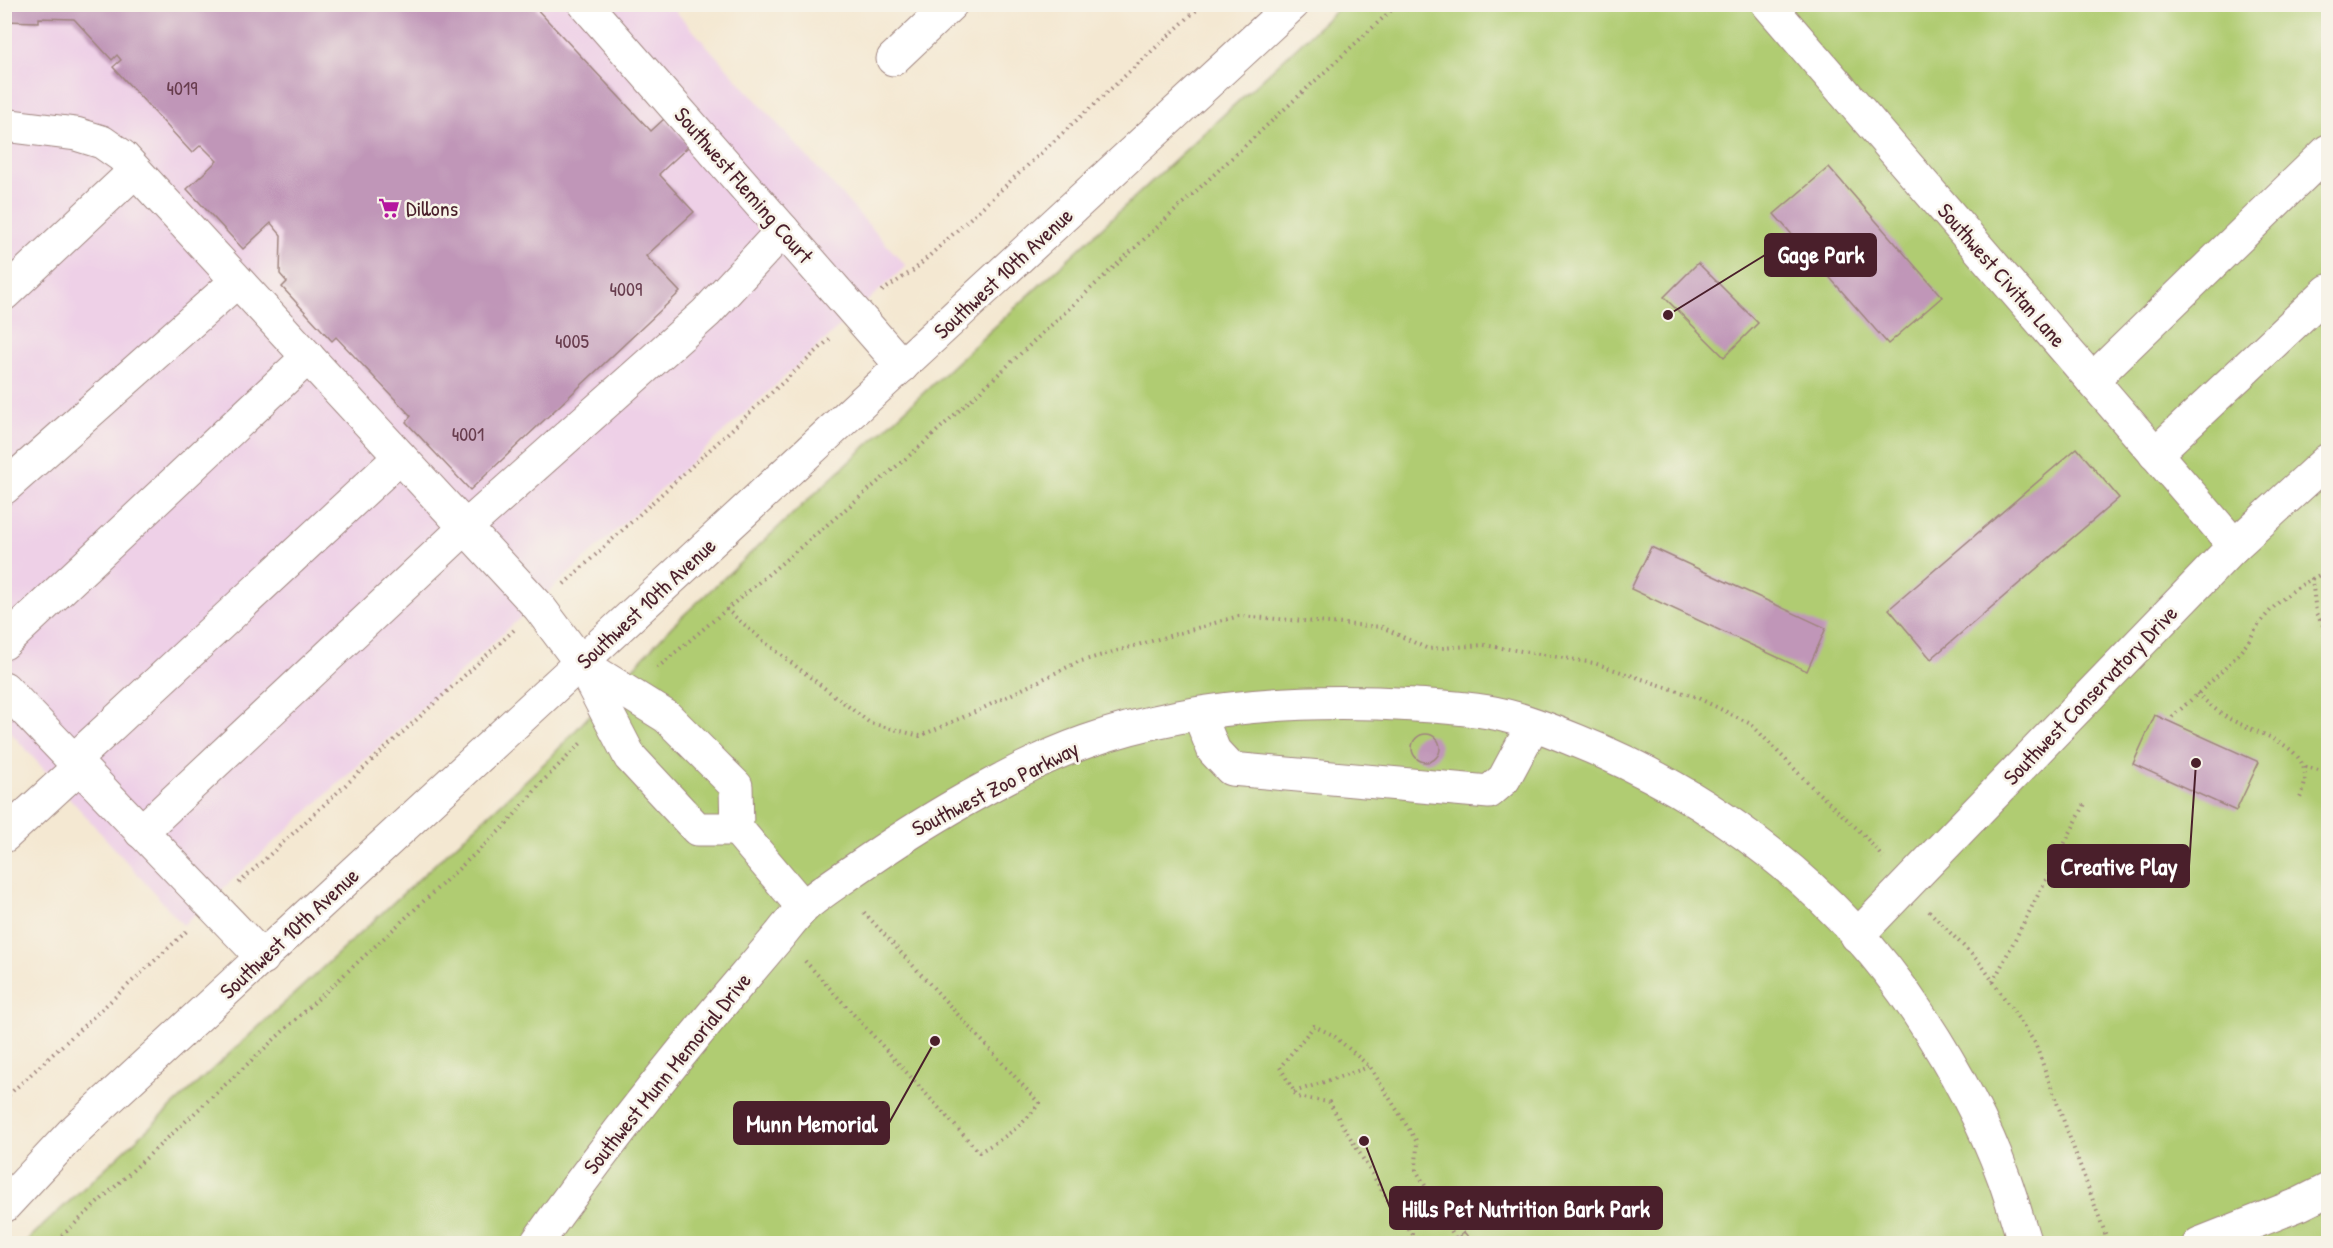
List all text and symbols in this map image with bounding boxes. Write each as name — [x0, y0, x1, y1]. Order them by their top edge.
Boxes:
house number: 4019 — [166, 74, 198, 101]
street label: Southwest Fleming Court — [668, 100, 821, 270]
place label: Dillons — [406, 193, 458, 223]
supermarket icon: Dillons — [377, 196, 401, 220]
street label: Southwest Civitan Lane — [1931, 196, 2073, 354]
street label: Southwest 10th Avenue — [927, 200, 1079, 345]
callout: Gage Park — [1765, 234, 1876, 276]
text: Gage Park — [1778, 238, 1864, 271]
house number: 4009 — [610, 275, 642, 302]
house number: 4005 — [555, 327, 589, 354]
house number: 4001 — [452, 420, 484, 447]
street label: Southwest 10th Avenue — [570, 530, 722, 675]
street label: Southwest Conservatory Drive — [1996, 598, 2184, 791]
street label: Southwest Zoo Parkway — [906, 733, 1084, 843]
callout: Creative Play — [2048, 845, 2189, 887]
text: Creative Play — [2060, 850, 2178, 883]
street label: Southwest 10th Avenue — [213, 860, 365, 1005]
street label: Southwest Munn Memorial Drive — [576, 966, 758, 1180]
callout: Munn Memorial — [734, 1102, 889, 1144]
text: Munn Memorial — [746, 1107, 878, 1139]
callout: Hills Pet Nutrition Bark Park — [1390, 1187, 1662, 1229]
text: Hills Pet Nutrition Bark Park — [1402, 1192, 1650, 1224]

